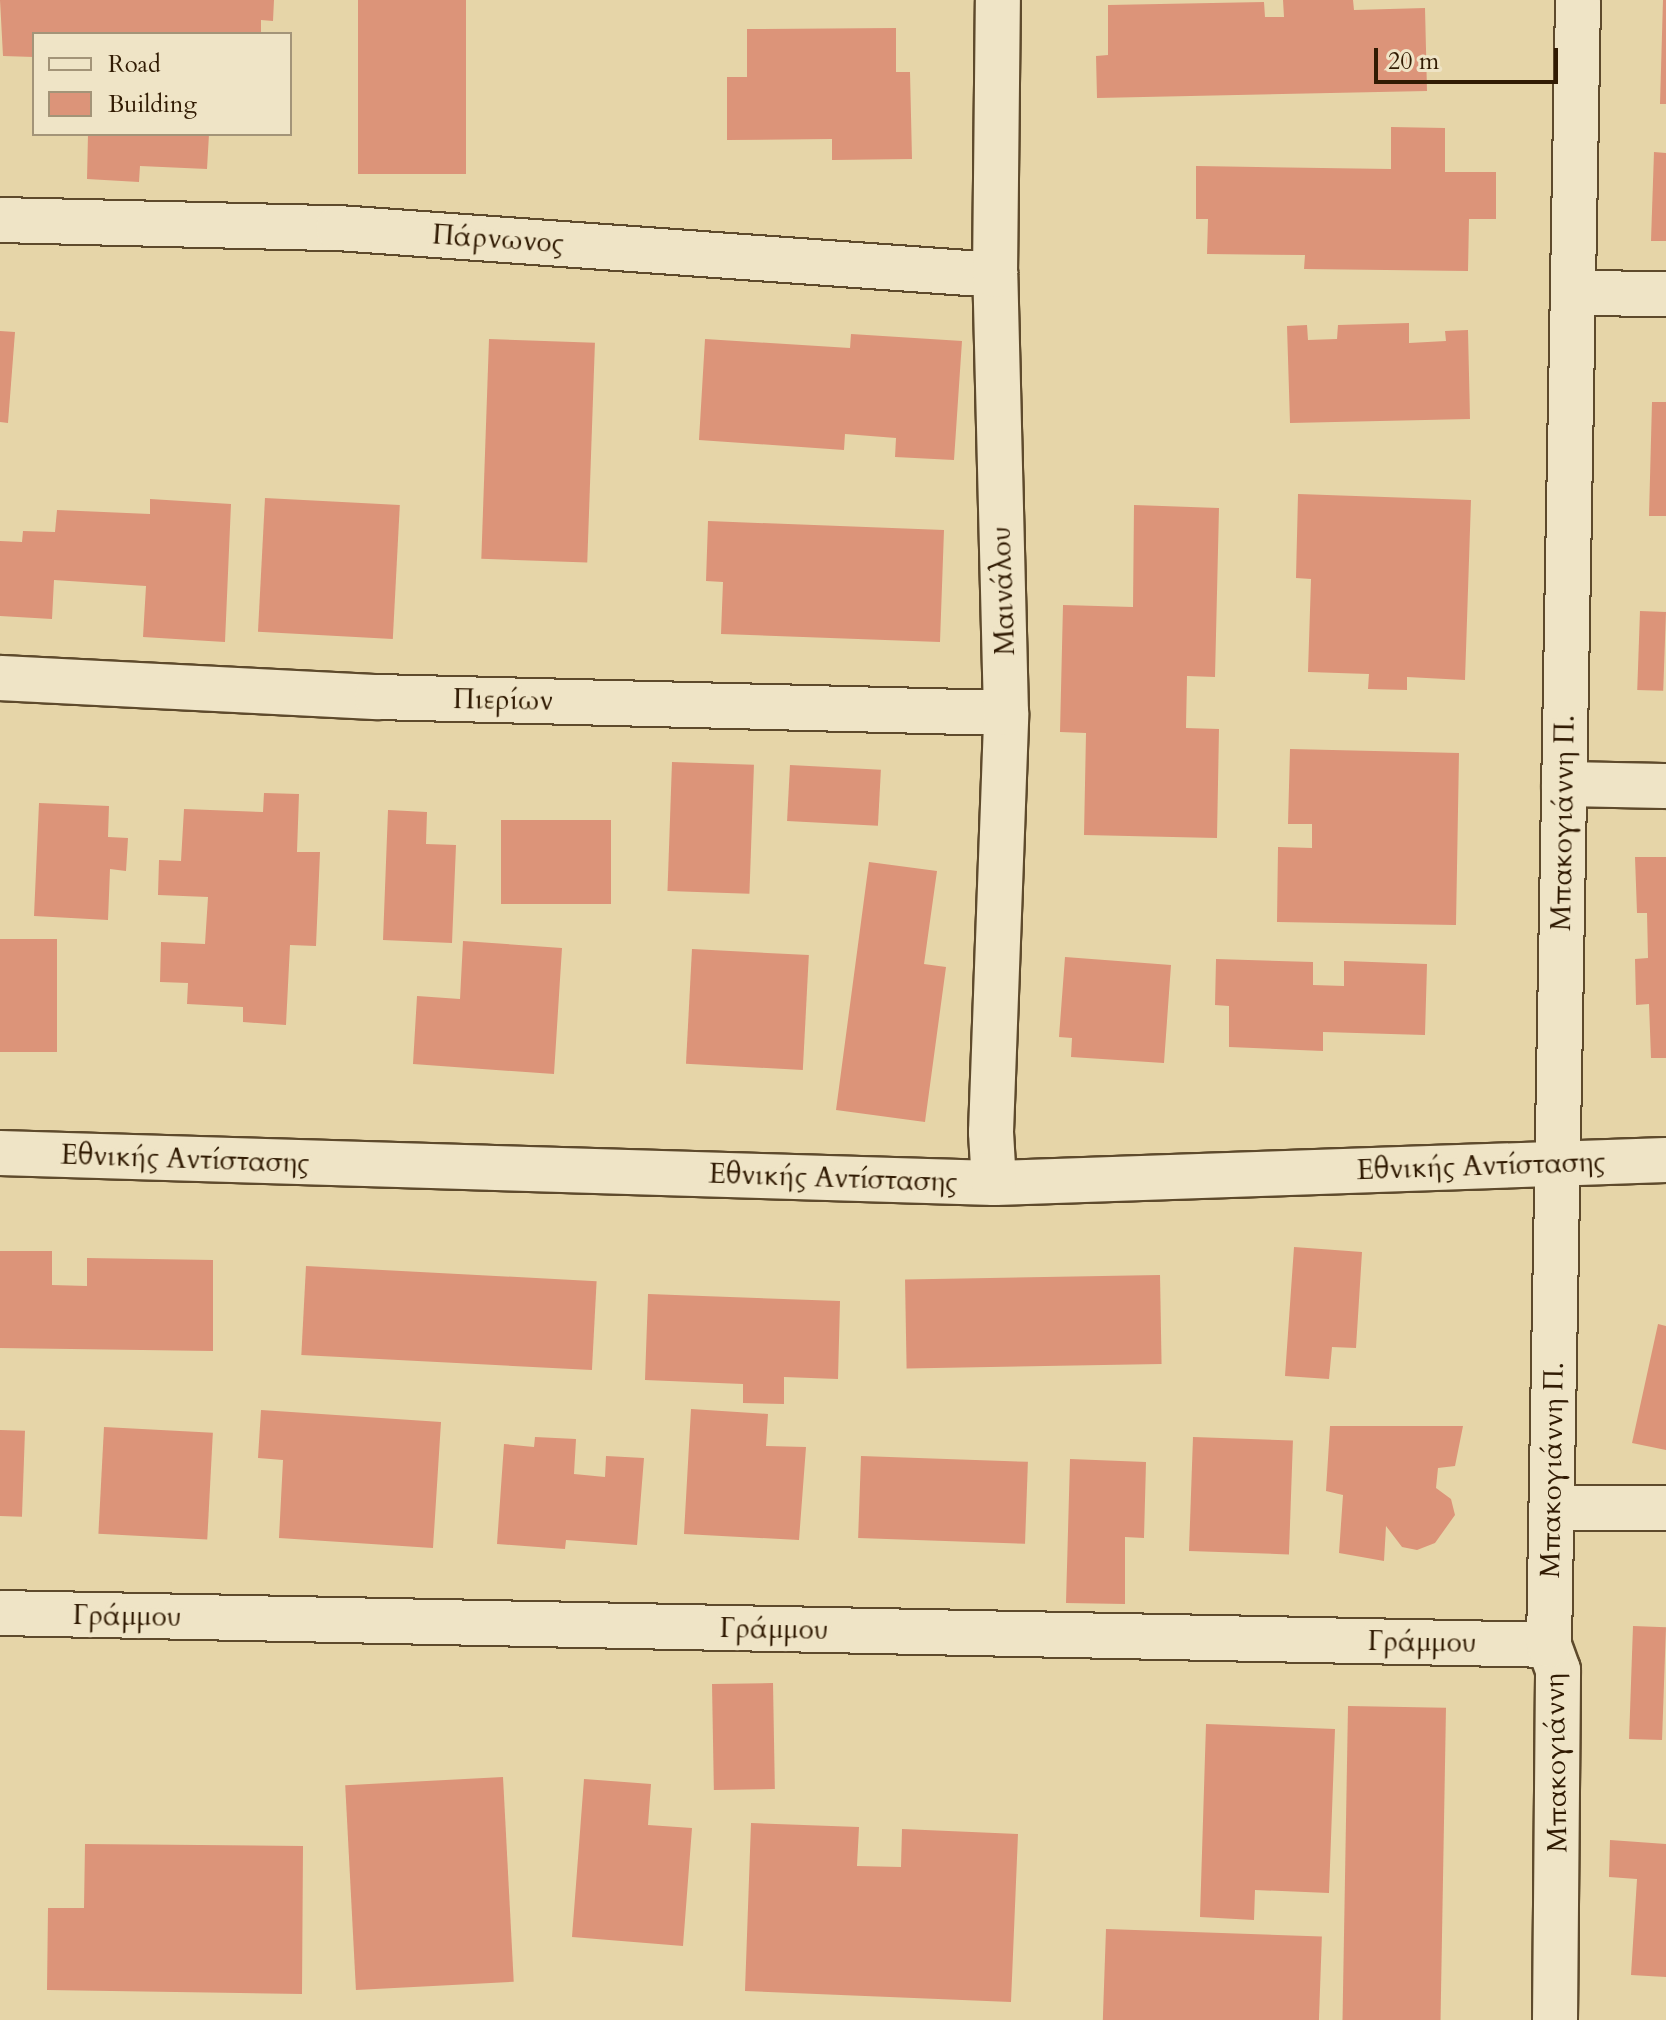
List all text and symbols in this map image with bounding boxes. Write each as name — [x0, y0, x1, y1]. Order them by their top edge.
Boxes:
legend — [32, 32, 292, 136]
scale bar — [1378, 32, 1562, 82]
text: 20 m — [1388, 45, 1439, 78]
text: Road — [108, 48, 161, 81]
text: Building — [108, 88, 197, 121]
street label: Πάρνωνος — [431, 218, 565, 260]
street label: Μαινάλου — [984, 526, 1022, 656]
street label: Πιερίων — [453, 682, 553, 718]
street label: Μπακογιάννη Π. — [1544, 715, 1582, 931]
street label: Εθνικής Αντίστασης — [60, 1138, 310, 1180]
street label: Εθνικής Αντίστασης — [1356, 1145, 1606, 1187]
street label: Εθνικής Αντίστασης — [708, 1157, 958, 1199]
street label: Μπακογιάννη Π. — [1533, 1362, 1571, 1578]
street label: Γράμμου — [72, 1598, 182, 1634]
street label: Γράμμου — [719, 1611, 829, 1647]
street label: Γράμμου — [1367, 1624, 1477, 1660]
street label: Μπακογιάννη — [1538, 1673, 1574, 1853]

